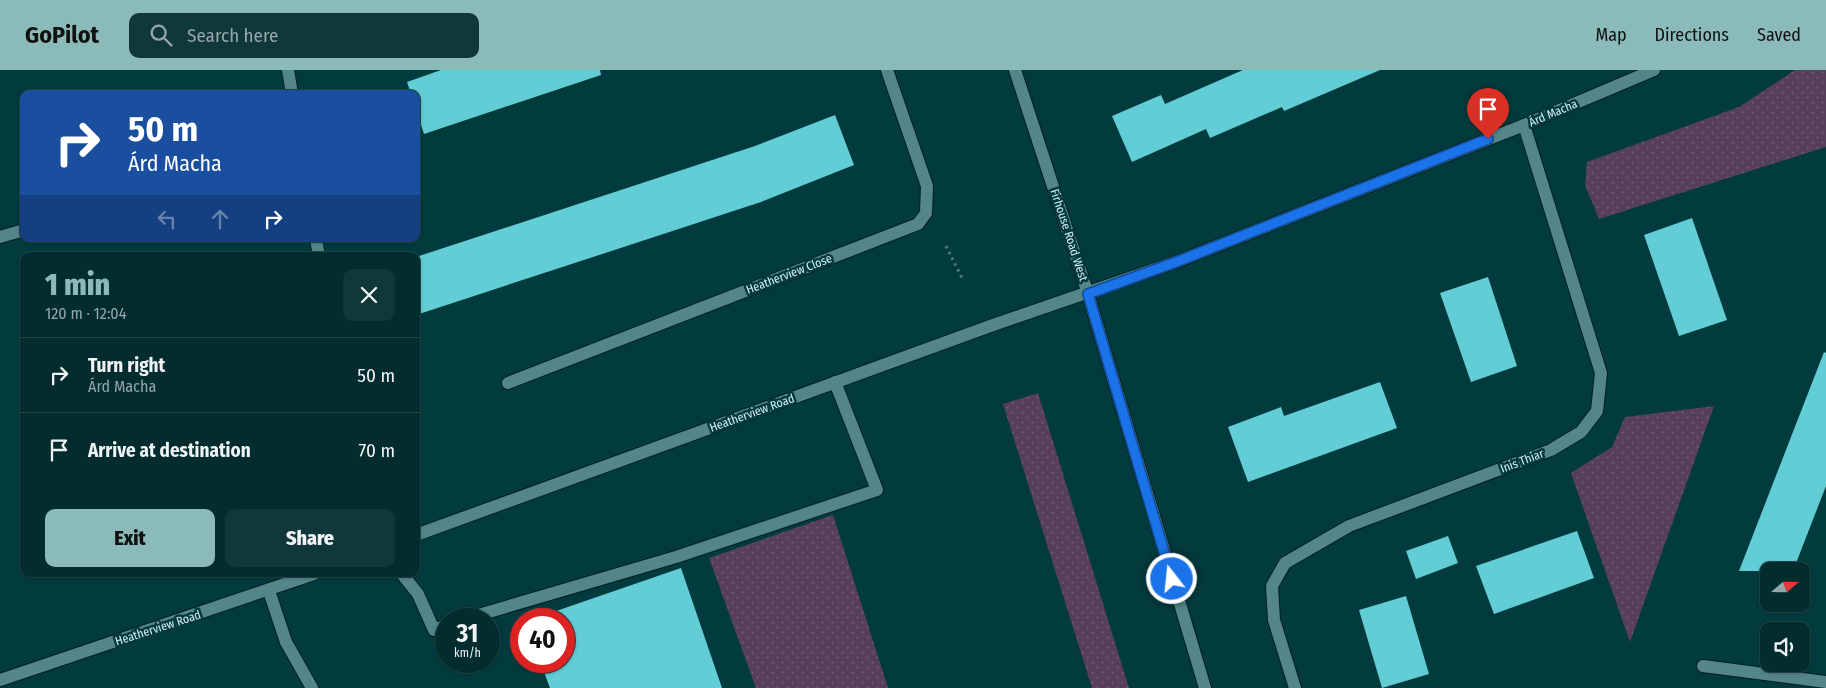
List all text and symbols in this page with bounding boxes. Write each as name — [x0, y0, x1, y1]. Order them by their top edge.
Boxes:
search box — [129, 13, 479, 58]
text: GoPilot — [25, 21, 99, 49]
icon: search — [147, 21, 175, 49]
text: Search here — [187, 24, 279, 47]
text: Map — [1595, 24, 1627, 46]
text: Directions — [1655, 24, 1729, 46]
text: Saved — [1757, 24, 1801, 46]
pin — [1467, 88, 1509, 139]
icon: arrive — [1474, 95, 1502, 123]
street label: Árd Macha — [1526, 96, 1579, 129]
text: 50 m — [128, 108, 198, 150]
icon: right — [45, 110, 110, 175]
text: Árd Macha — [128, 150, 222, 177]
street label: Firhouse Road West — [1047, 187, 1091, 283]
icon: left — [153, 205, 181, 233]
icon: ahead — [206, 205, 234, 233]
icon: right — [259, 205, 287, 233]
street label: Heatherview Close — [744, 251, 834, 297]
text: 1 min — [45, 267, 110, 303]
button: close — [343, 269, 395, 321]
text: 120 m · 12:04 — [45, 304, 126, 323]
text: Turn right — [88, 354, 165, 377]
icon: right — [45, 361, 73, 389]
text: 50 m — [357, 364, 395, 387]
text: Árd Macha — [88, 377, 156, 396]
street label: Heatherview Road — [708, 391, 796, 435]
icon: arrive — [45, 436, 73, 464]
text: Arrive at destination — [88, 439, 251, 462]
text: 70 m — [359, 439, 395, 462]
street label: Inis Thiar — [1498, 446, 1546, 476]
button: Exit — [45, 509, 215, 567]
button: Share — [225, 509, 395, 567]
position arrow — [1145, 552, 1197, 604]
north arrow — [1760, 562, 1810, 612]
map controls — [1760, 562, 1810, 672]
street label: Heatherview Road — [113, 608, 203, 648]
speed limit sign: 40 — [510, 608, 575, 673]
text: 31 — [457, 619, 478, 649]
button: sound — [1760, 622, 1810, 672]
text: km/h — [454, 646, 481, 660]

